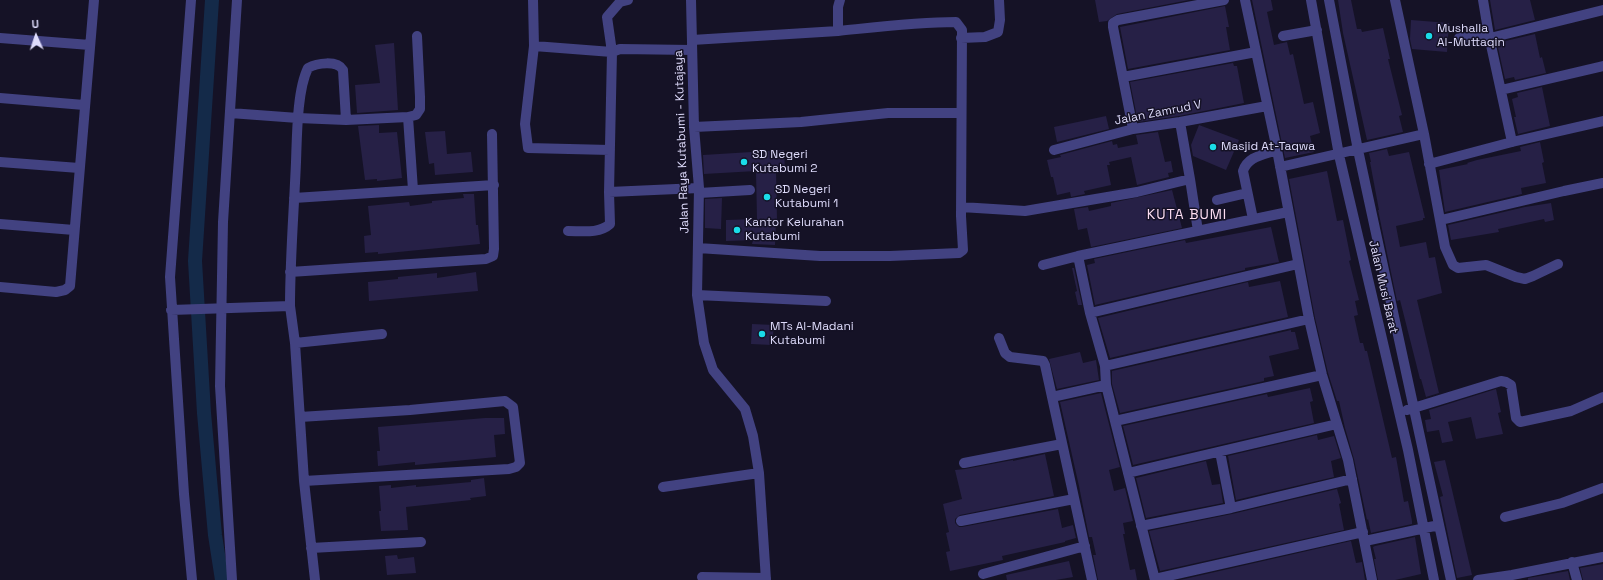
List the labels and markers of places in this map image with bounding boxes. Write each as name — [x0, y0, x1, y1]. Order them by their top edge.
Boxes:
place label: Mushalla Al-Muttaqin — [1437, 22, 1505, 50]
marker: Mushalla Al-Muttaqin — [1424, 31, 1434, 41]
place label: Masjid At-Taqwa — [1221, 140, 1315, 154]
marker: Masjid At-Taqwa — [1208, 142, 1218, 152]
place label: SD Negeri Kutabumi 2 — [752, 148, 818, 176]
marker: SD Negeri Kutabumi 2 — [739, 157, 749, 167]
place label: SD Negeri Kutabumi 1 — [775, 183, 838, 211]
marker: SD Negeri Kutabumi 1 — [762, 192, 772, 202]
place label: Kantor Kelurahan Kutabumi — [745, 216, 844, 244]
marker: Kantor Kelurahan Kutabumi — [732, 225, 742, 235]
place label: MTs Al-Madani Kutabumi — [770, 320, 854, 348]
marker: MTs Al-Madani Kutabumi — [757, 329, 767, 339]

